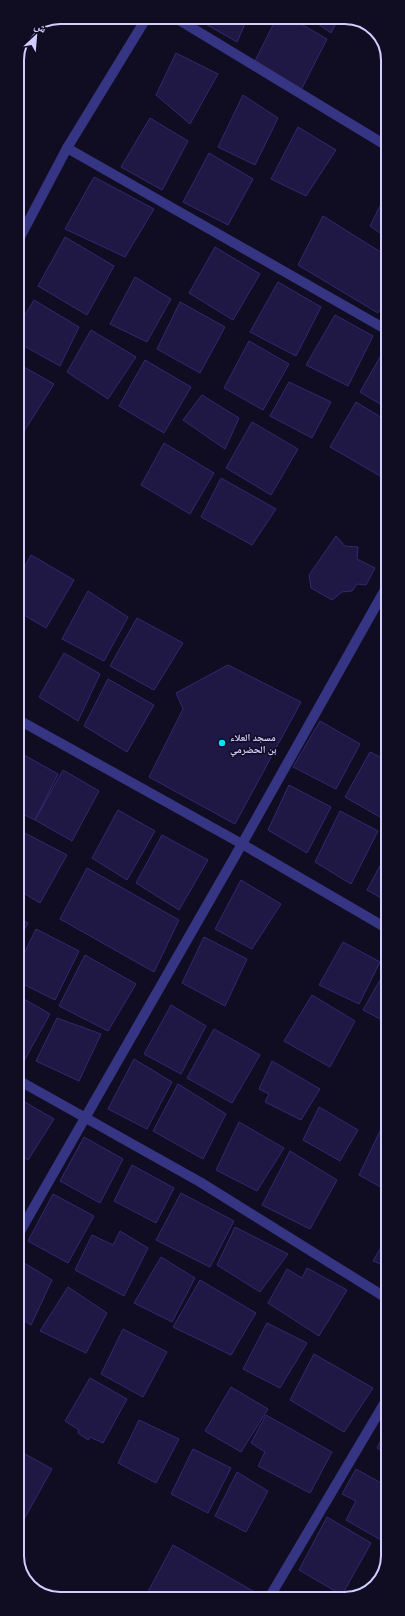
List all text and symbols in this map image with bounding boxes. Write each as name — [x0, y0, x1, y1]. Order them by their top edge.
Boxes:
north arrow — [16, 16, 56, 56]
text: ش — [32, 17, 49, 37]
place label: مسجد العلاء بن الحضرمي — [230, 730, 277, 757]
marker: مسجد العلاء بن الحضرمي — [217, 738, 227, 748]

